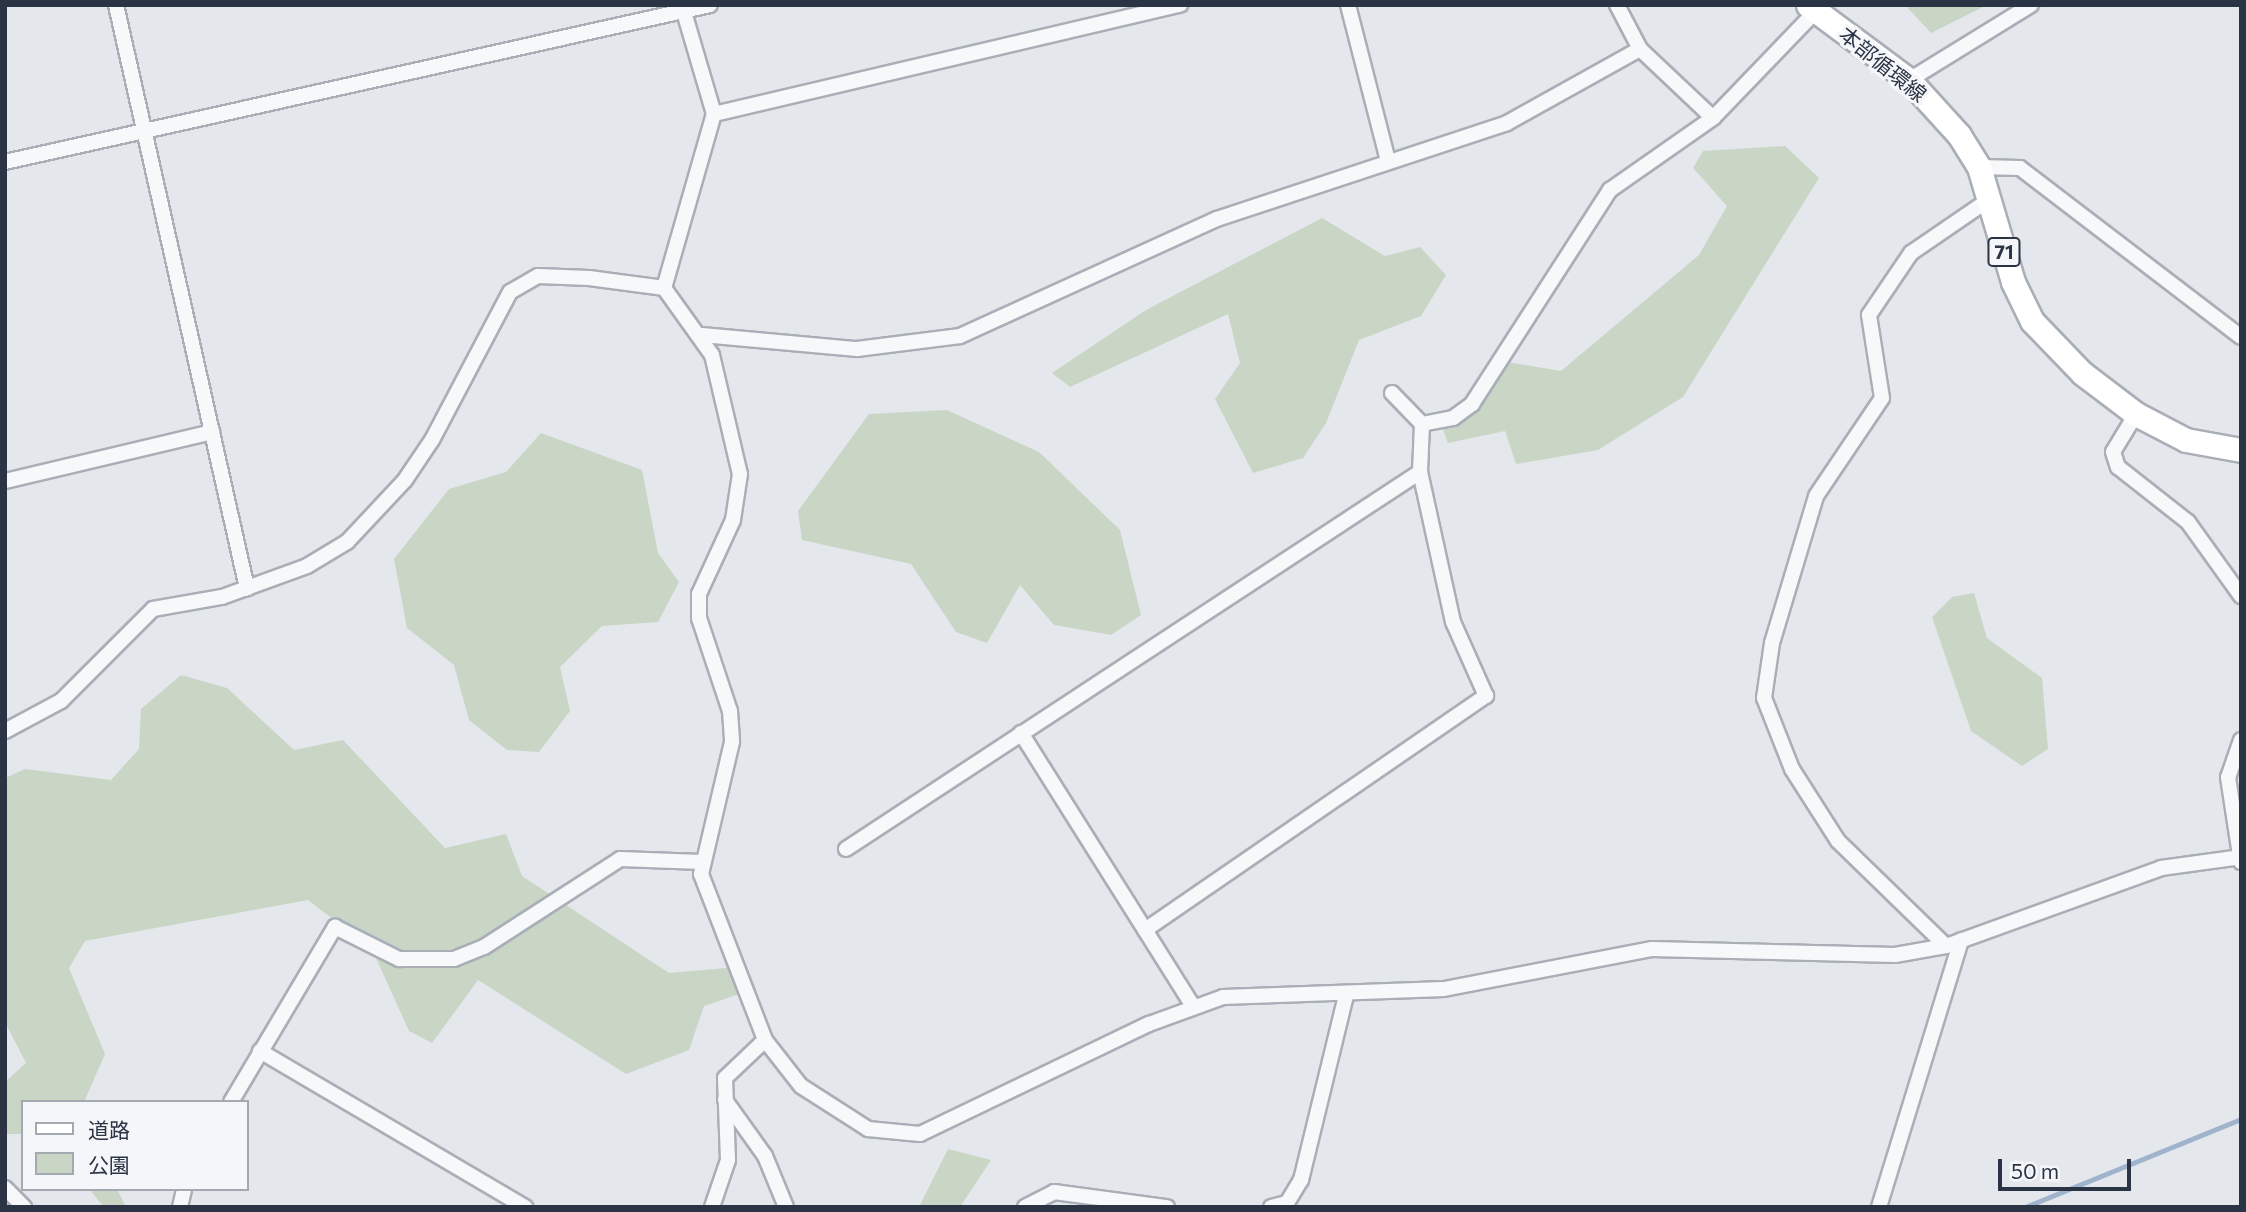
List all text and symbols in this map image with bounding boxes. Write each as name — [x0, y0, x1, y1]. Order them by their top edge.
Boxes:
street label: 本部循環線 — [1834, 21, 1932, 107]
road number: 71 — [1986, 236, 2022, 268]
legend — [21, 1100, 248, 1191]
text: 道路 — [88, 1117, 130, 1142]
scale bar — [2001, 1146, 2134, 1190]
text: 公園 — [88, 1152, 130, 1177]
text: 50 m — [2011, 1158, 2059, 1183]

